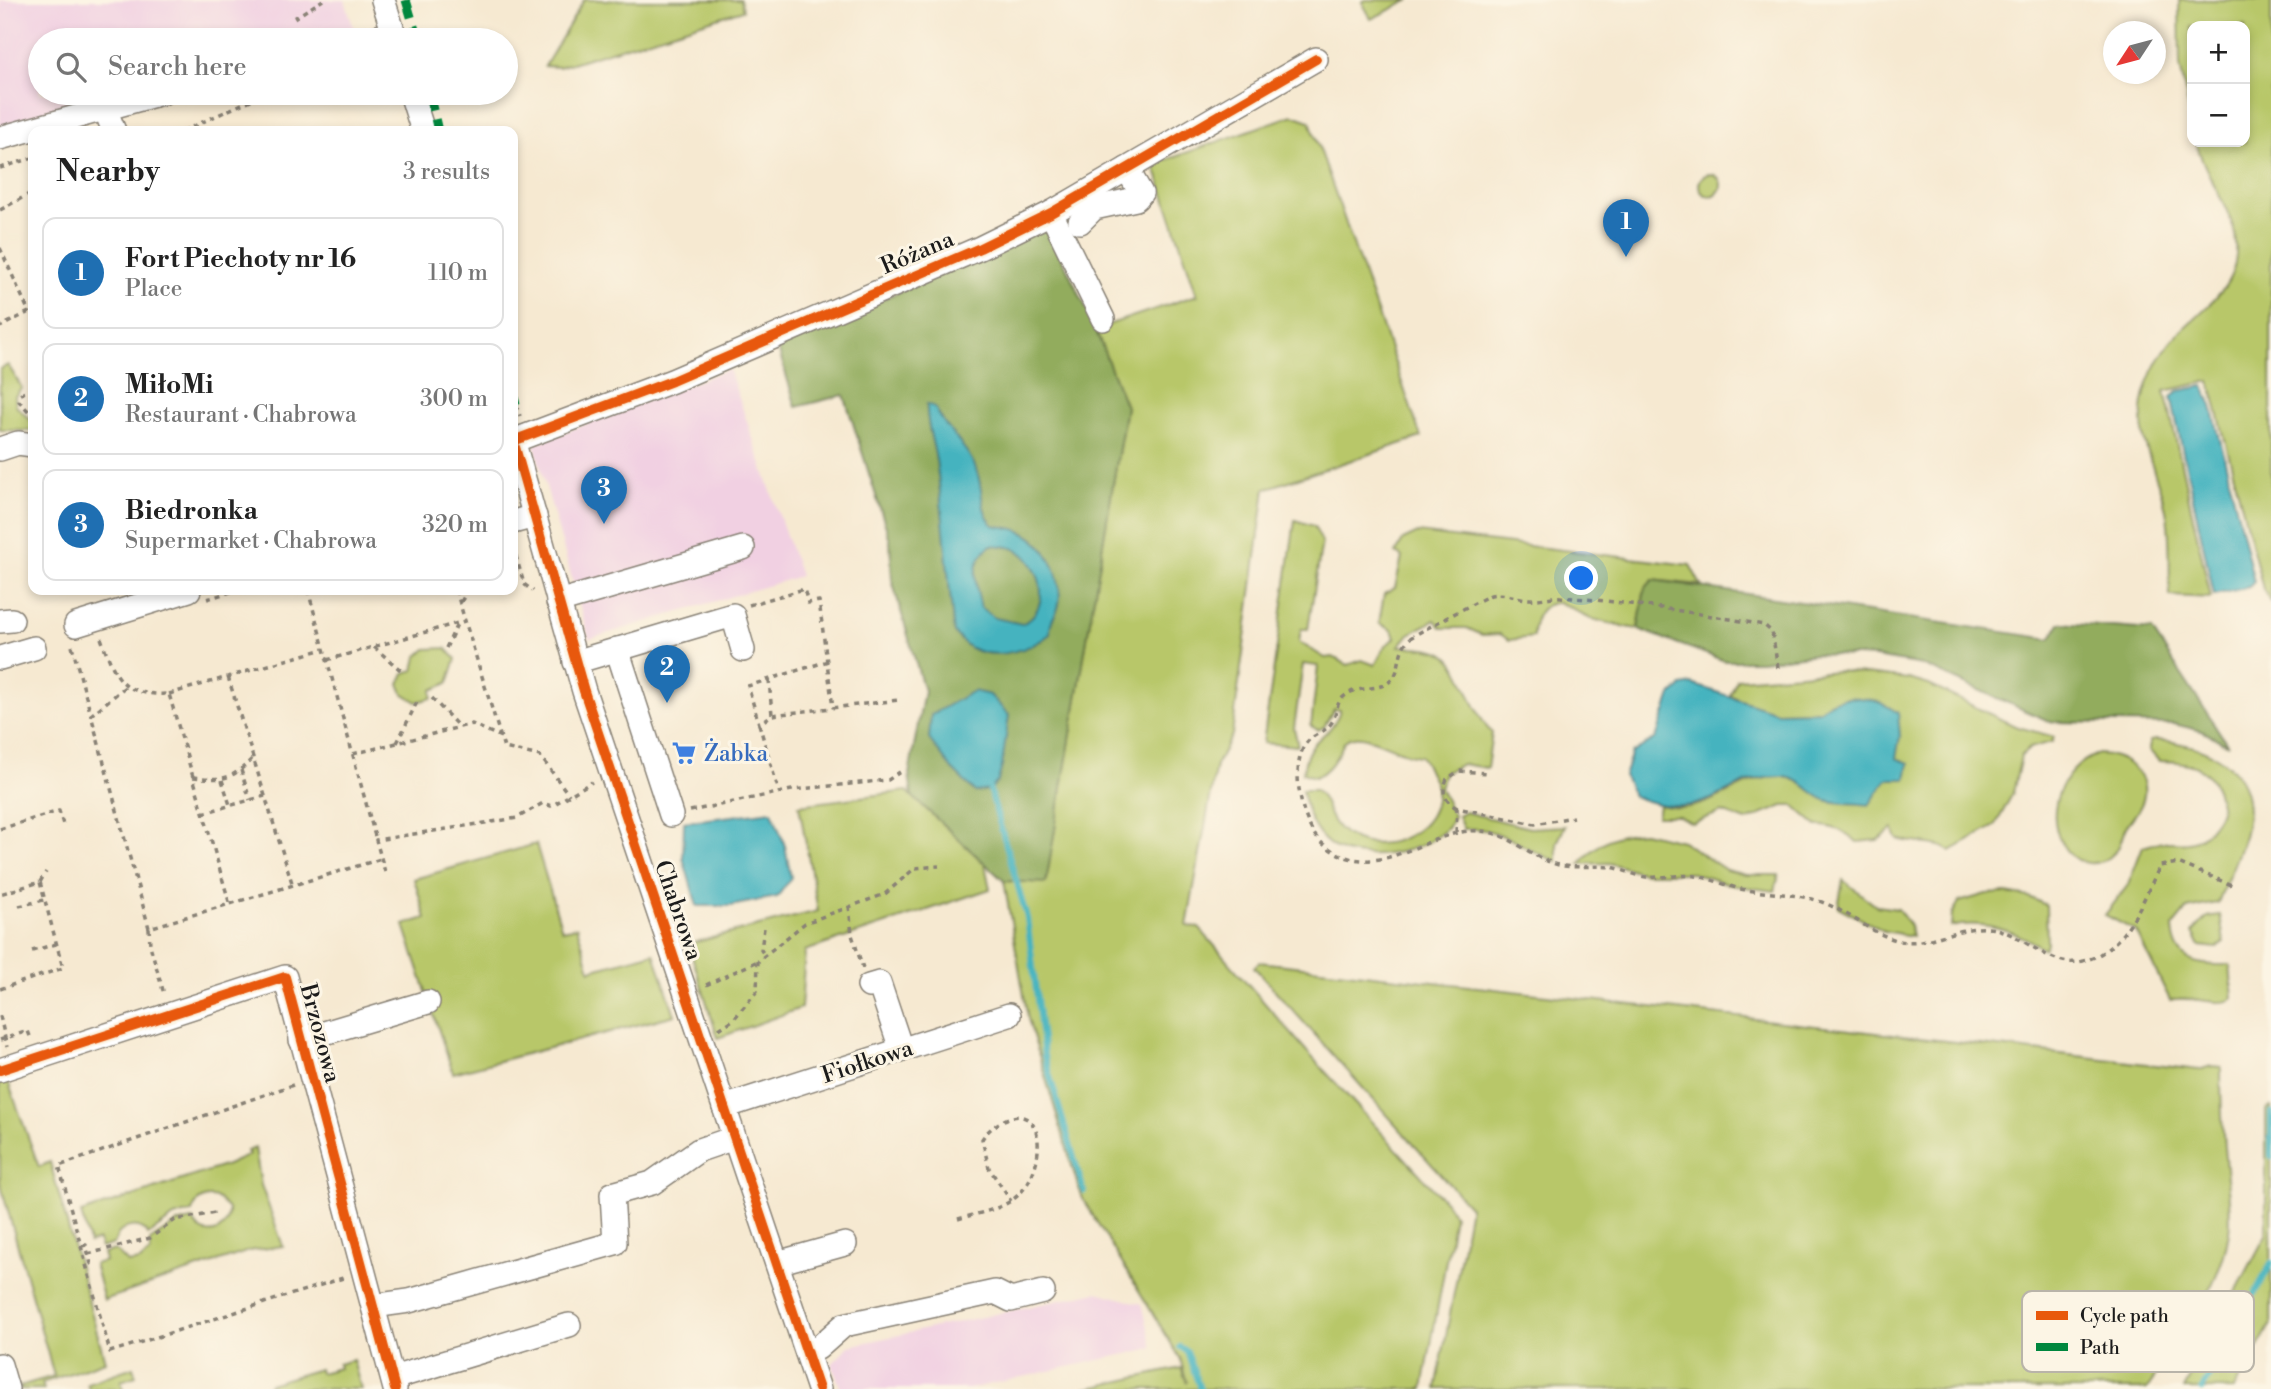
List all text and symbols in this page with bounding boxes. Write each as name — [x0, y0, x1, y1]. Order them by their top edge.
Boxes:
north arrow — [2103, 21, 2166, 84]
map controls — [2187, 21, 2250, 147]
button: + — [2187, 21, 2250, 84]
search box — [28, 28, 518, 105]
icon: search — [52, 48, 90, 86]
text: Search here — [108, 51, 247, 83]
button: − — [2187, 84, 2250, 147]
text: Nearby — [56, 153, 160, 191]
text: 3 results — [403, 158, 490, 186]
pin: 1 — [1603, 199, 1649, 257]
street label: Różana — [877, 225, 958, 281]
text: Fort Piechoty nr 16 — [125, 243, 356, 275]
text: 1 — [75, 259, 87, 287]
text: 110 m — [428, 259, 488, 287]
text: Place — [125, 275, 182, 303]
text: MiłoMi — [125, 369, 214, 401]
text: 2 — [74, 385, 88, 413]
text: 300 m — [420, 385, 488, 413]
text: Restaurant · Chabrowa — [125, 401, 357, 429]
pin: 3 — [581, 466, 627, 524]
text: Biedronka — [125, 495, 258, 527]
text: 3 — [74, 511, 88, 539]
text: 320 m — [422, 511, 488, 539]
text: Supermarket · Chabrowa — [125, 527, 377, 555]
your location — [1564, 561, 1598, 595]
pin: 2 — [644, 645, 690, 703]
place label: Żabka — [704, 738, 768, 768]
supermarket icon: Żabka — [670, 739, 698, 767]
street label: Chabrowa — [648, 857, 708, 964]
street label: Brzozowa — [293, 980, 347, 1086]
street label: Fiołkowa — [818, 1034, 917, 1090]
legend — [2022, 1291, 2254, 1372]
text: Cycle path — [2080, 1304, 2169, 1328]
text: Path — [2080, 1336, 2120, 1360]

